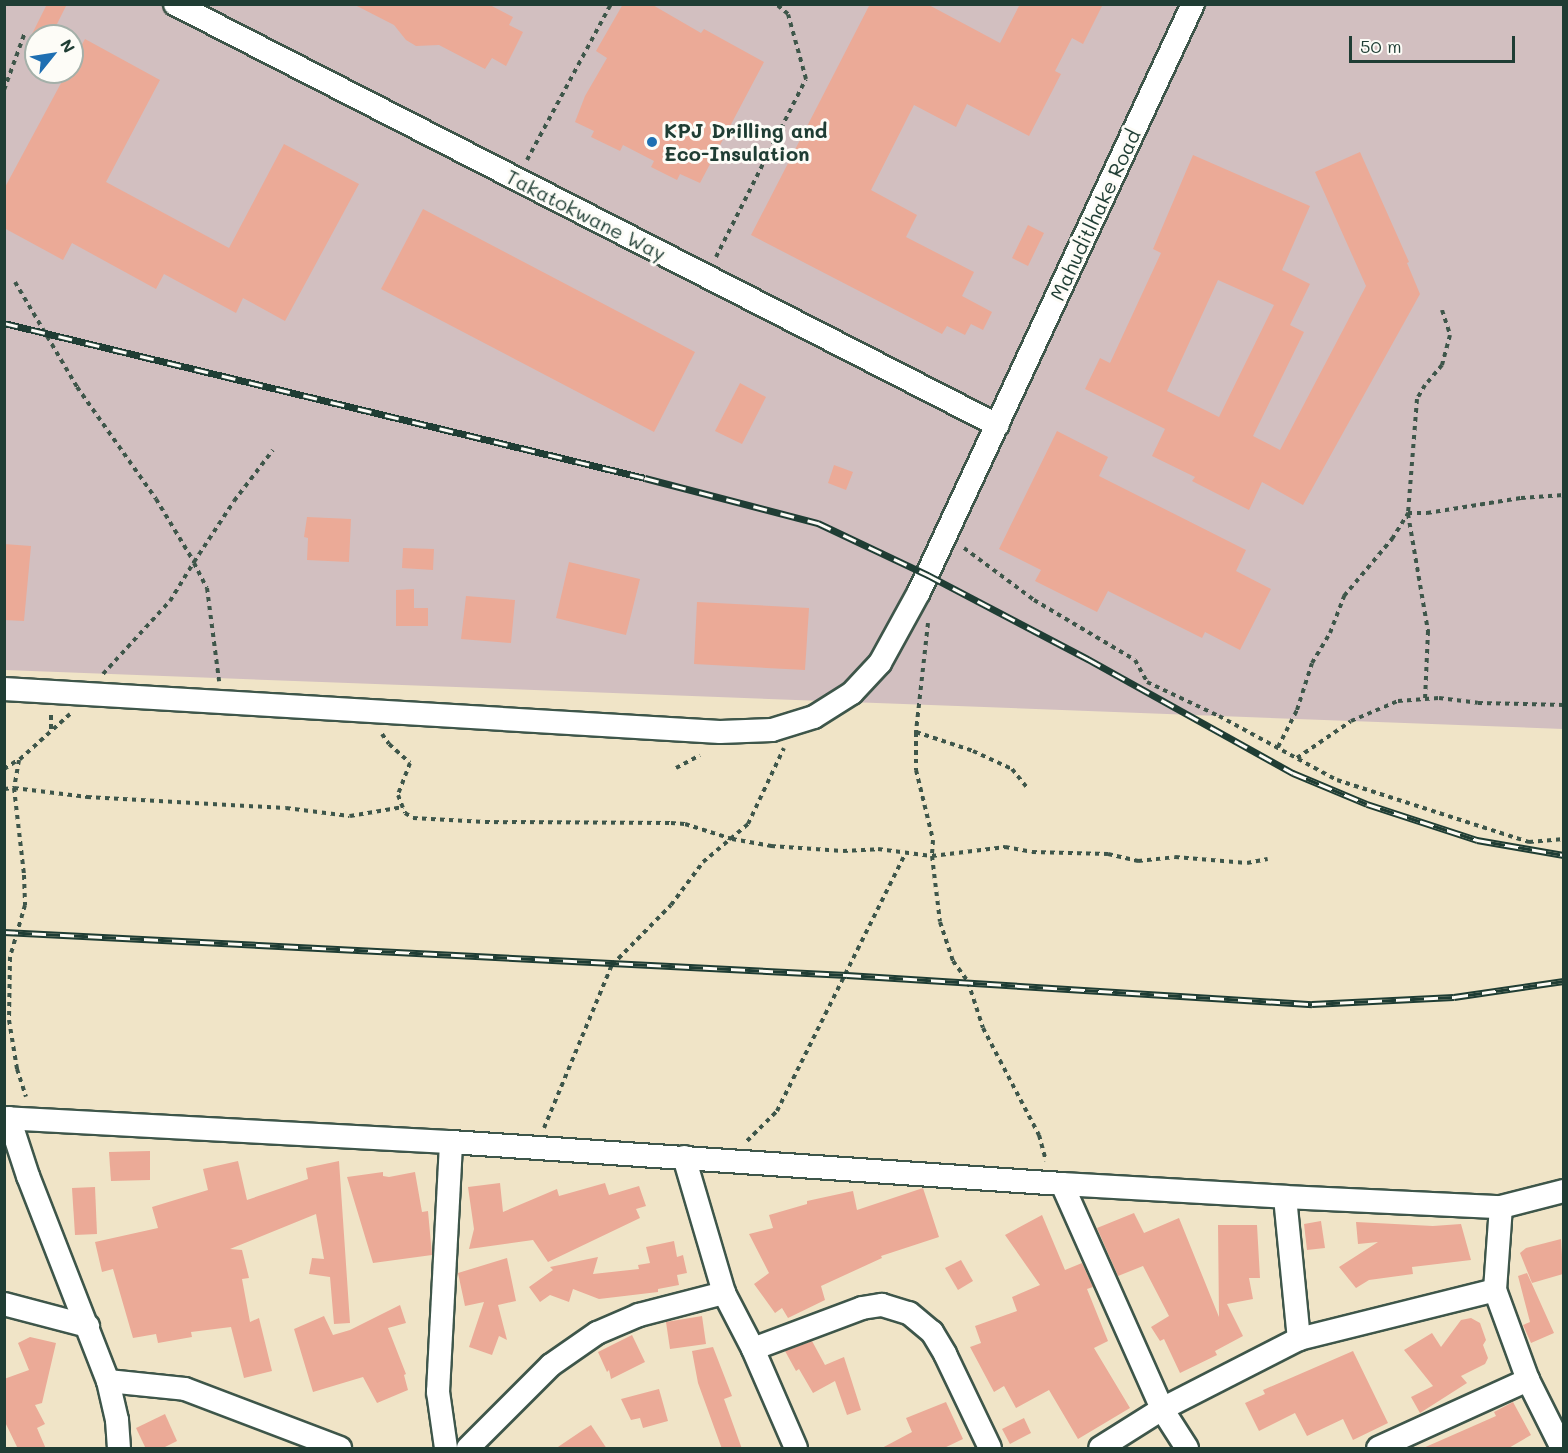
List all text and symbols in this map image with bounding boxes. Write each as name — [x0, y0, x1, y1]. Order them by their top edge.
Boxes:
north arrow — [24, 24, 84, 84]
scale bar — [1352, 24, 1518, 62]
text: 50 m — [1360, 34, 1402, 58]
text: N — [56, 35, 80, 56]
place label: KPJ Drilling and Eco-Insulation — [664, 118, 827, 165]
street label: Mahuditlhake Road — [1045, 126, 1145, 304]
marker: KPJ Drilling and Eco-Insulation — [645, 135, 659, 149]
street label: Takatokwane Way — [502, 164, 670, 266]

